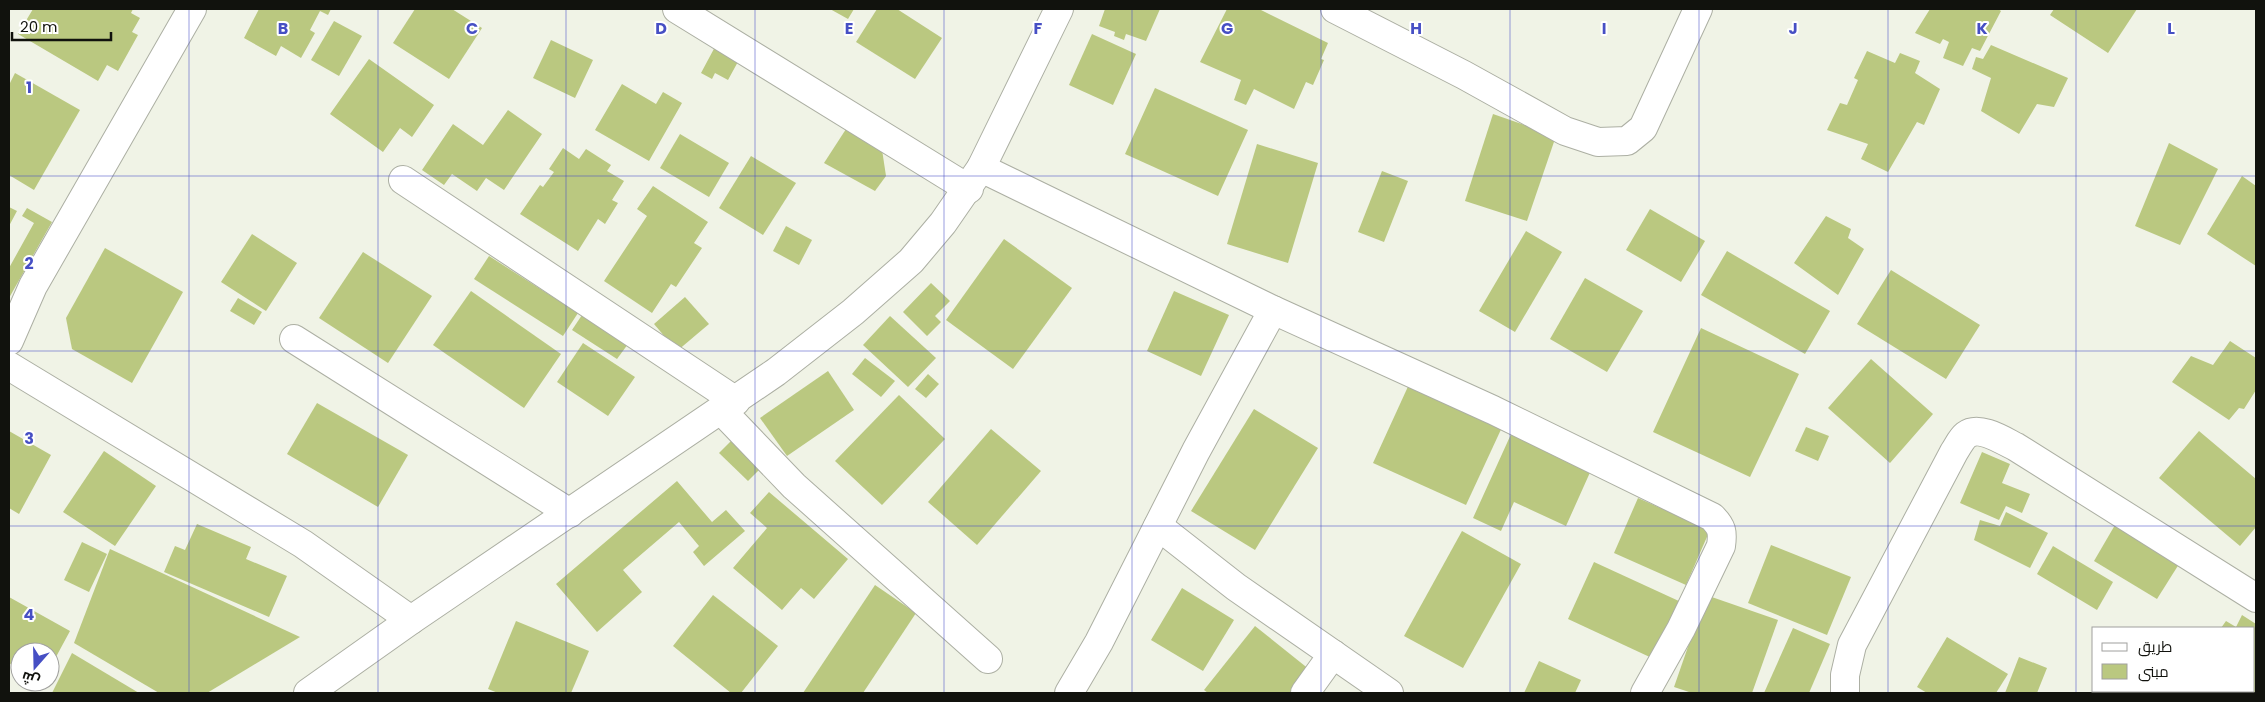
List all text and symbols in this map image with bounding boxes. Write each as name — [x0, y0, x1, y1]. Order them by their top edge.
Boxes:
scale bar — [12, 10, 111, 42]
text: 20 m — [20, 16, 58, 37]
text: B — [278, 17, 288, 40]
text: C — [466, 17, 478, 40]
text: D — [655, 17, 667, 40]
text: E — [845, 17, 853, 40]
text: F — [1034, 17, 1043, 40]
text: G — [1221, 17, 1233, 40]
text: H — [1410, 17, 1422, 40]
text: I — [1602, 17, 1606, 40]
text: J — [1788, 17, 1798, 40]
text: K — [1976, 17, 1988, 40]
text: L — [2167, 17, 2175, 40]
text: 1 — [26, 76, 32, 99]
text: 2 — [24, 252, 34, 275]
text: 3 — [24, 427, 34, 450]
text: 4 — [24, 603, 35, 626]
legend — [2092, 627, 2255, 692]
text: طريق — [2138, 636, 2172, 657]
north arrow — [10, 642, 60, 692]
text: مبنى — [2138, 661, 2169, 682]
text: ش — [19, 667, 42, 692]

